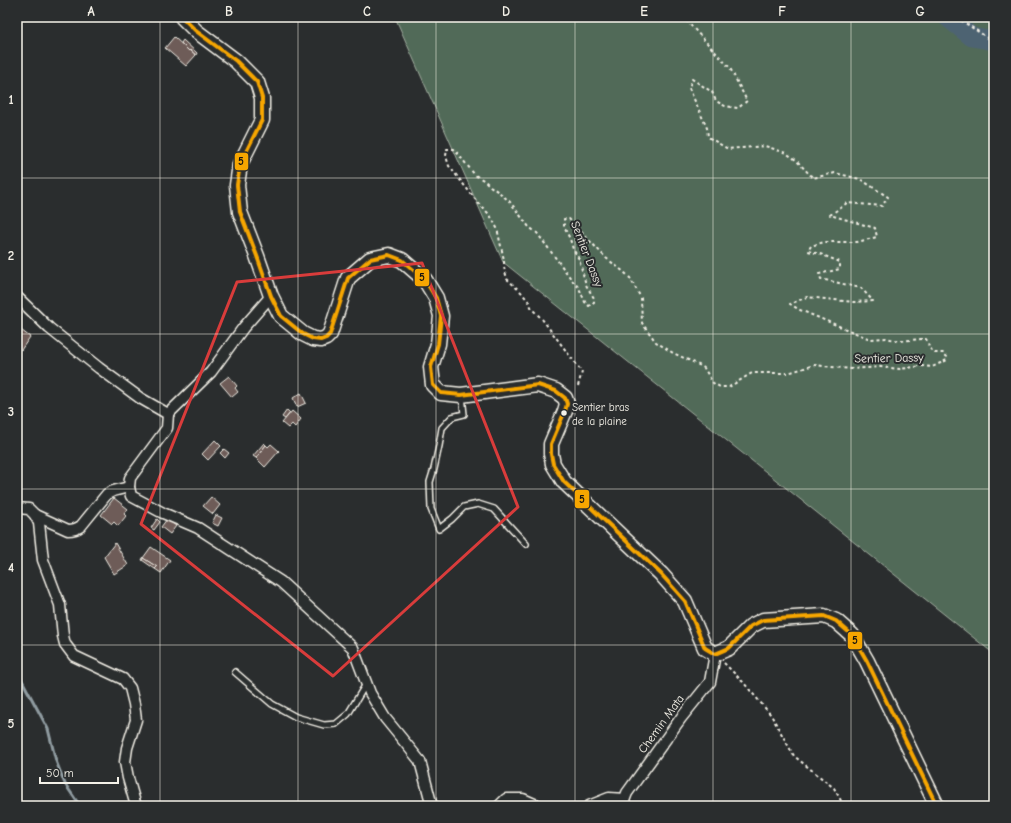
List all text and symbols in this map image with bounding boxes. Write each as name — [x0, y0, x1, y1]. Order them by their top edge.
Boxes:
text: A — [87, 4, 95, 19]
text: B — [225, 4, 233, 19]
text: C — [363, 4, 371, 19]
text: D — [502, 4, 510, 19]
text: E — [640, 4, 648, 19]
text: F — [778, 4, 786, 19]
text: G — [915, 4, 925, 19]
text: 1 — [8, 92, 14, 107]
line badge: 5 — [234, 152, 249, 171]
text: 5 — [238, 155, 244, 168]
street label: Sentier Dassy — [568, 219, 606, 289]
text: 2 — [8, 248, 14, 263]
line badge: 5 — [414, 268, 430, 287]
text: 5 — [419, 271, 425, 284]
street label: Sentier Dassy — [854, 350, 924, 366]
place label: Sentier bras de la plaine — [572, 401, 630, 428]
text: 3 — [8, 404, 14, 419]
marker: Sentier bras de la plaine — [559, 408, 569, 418]
line badge: 5 — [574, 489, 590, 509]
text: 5 — [579, 493, 585, 506]
text: 4 — [8, 560, 14, 575]
line badge: 5 — [847, 631, 863, 650]
text: 5 — [852, 634, 858, 647]
street label: Chemin Mata — [635, 692, 687, 756]
text: 5 — [8, 716, 15, 731]
scale bar — [40, 759, 118, 785]
text: 50 m — [46, 766, 74, 780]

